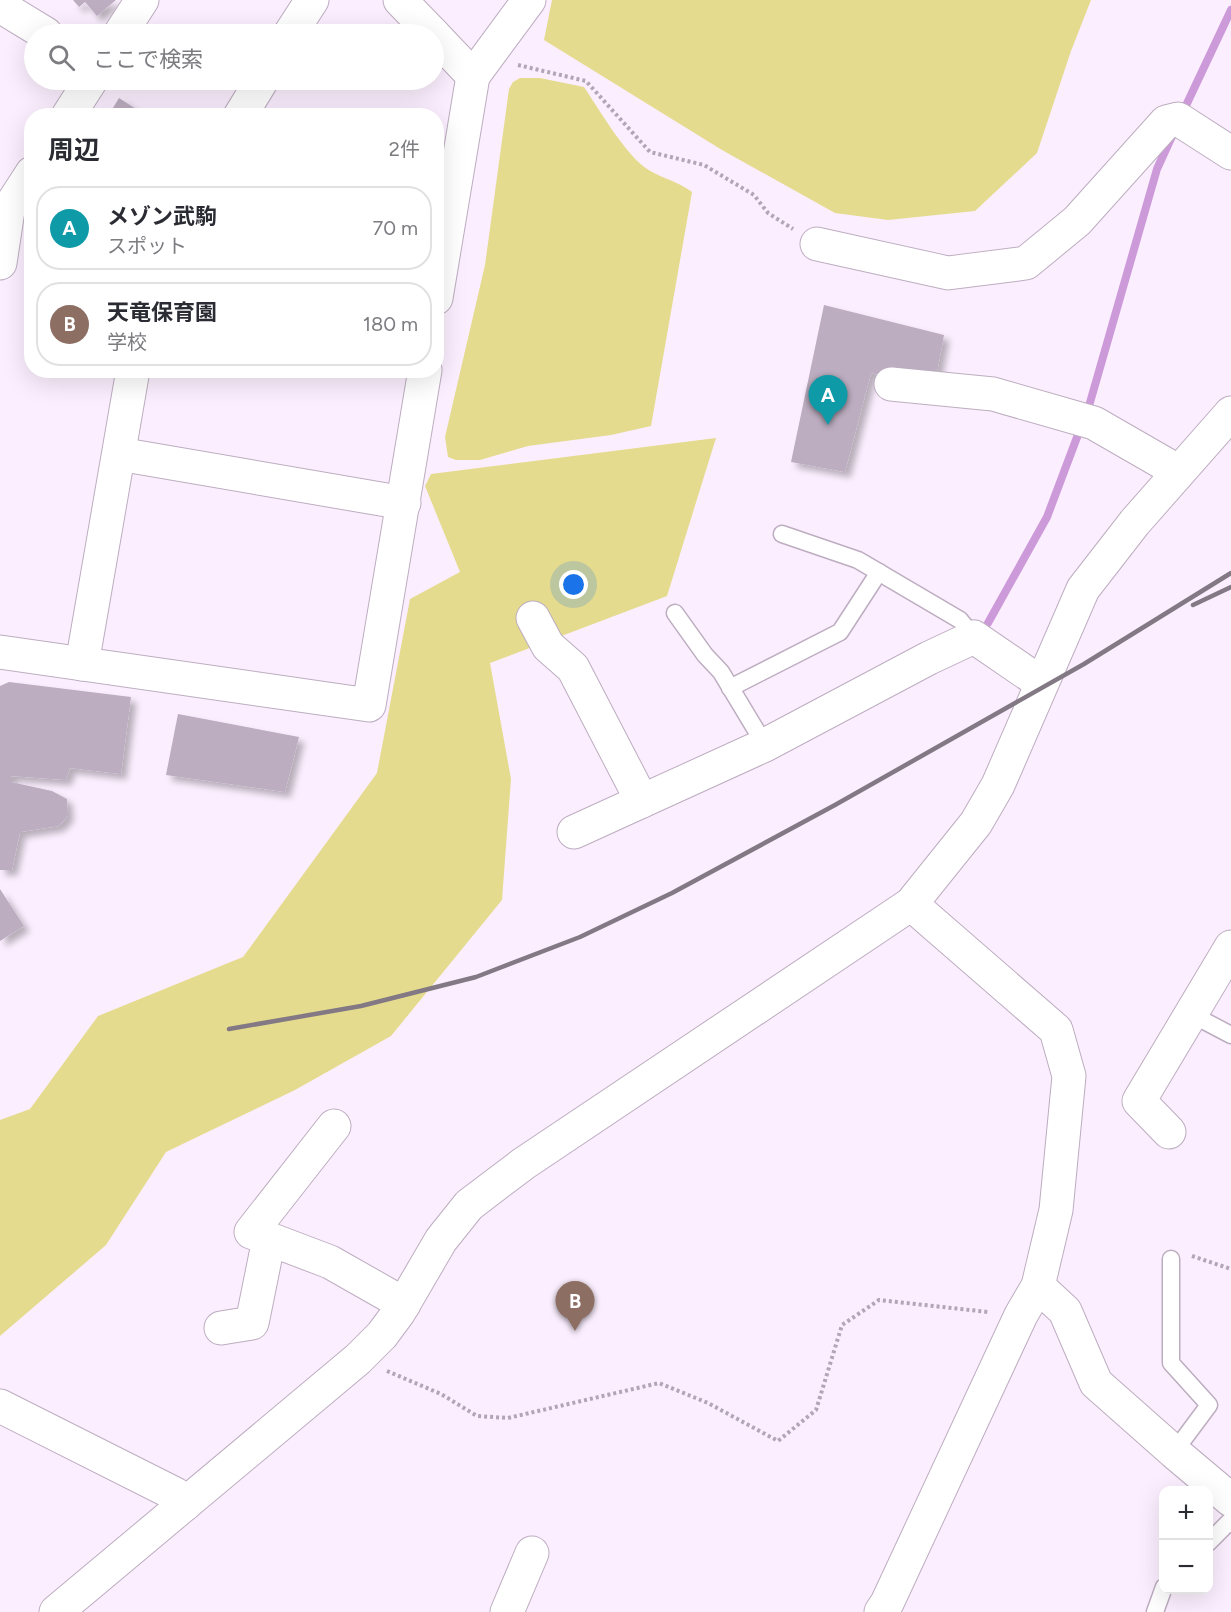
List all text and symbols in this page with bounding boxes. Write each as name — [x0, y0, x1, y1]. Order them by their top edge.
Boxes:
search box — [24, 24, 444, 90]
icon: search — [45, 41, 78, 74]
text: ここで検索 — [93, 46, 203, 73]
text: 周辺 — [48, 134, 100, 166]
text: 2件 — [389, 137, 420, 161]
text: メゾン武駒 — [107, 203, 217, 230]
text: A — [62, 216, 77, 240]
text: 70 m — [372, 216, 418, 240]
text: スポット — [107, 234, 187, 258]
text: 天竜保育園 — [107, 299, 217, 326]
text: B — [63, 312, 76, 336]
text: 180 m — [363, 312, 418, 336]
text: 学校 — [107, 330, 147, 354]
pin: A — [808, 376, 848, 425]
your location — [559, 570, 588, 599]
pin: B — [556, 1282, 594, 1331]
map controls — [1159, 1486, 1213, 1594]
button: + — [1159, 1486, 1213, 1540]
button: − — [1159, 1540, 1213, 1594]

